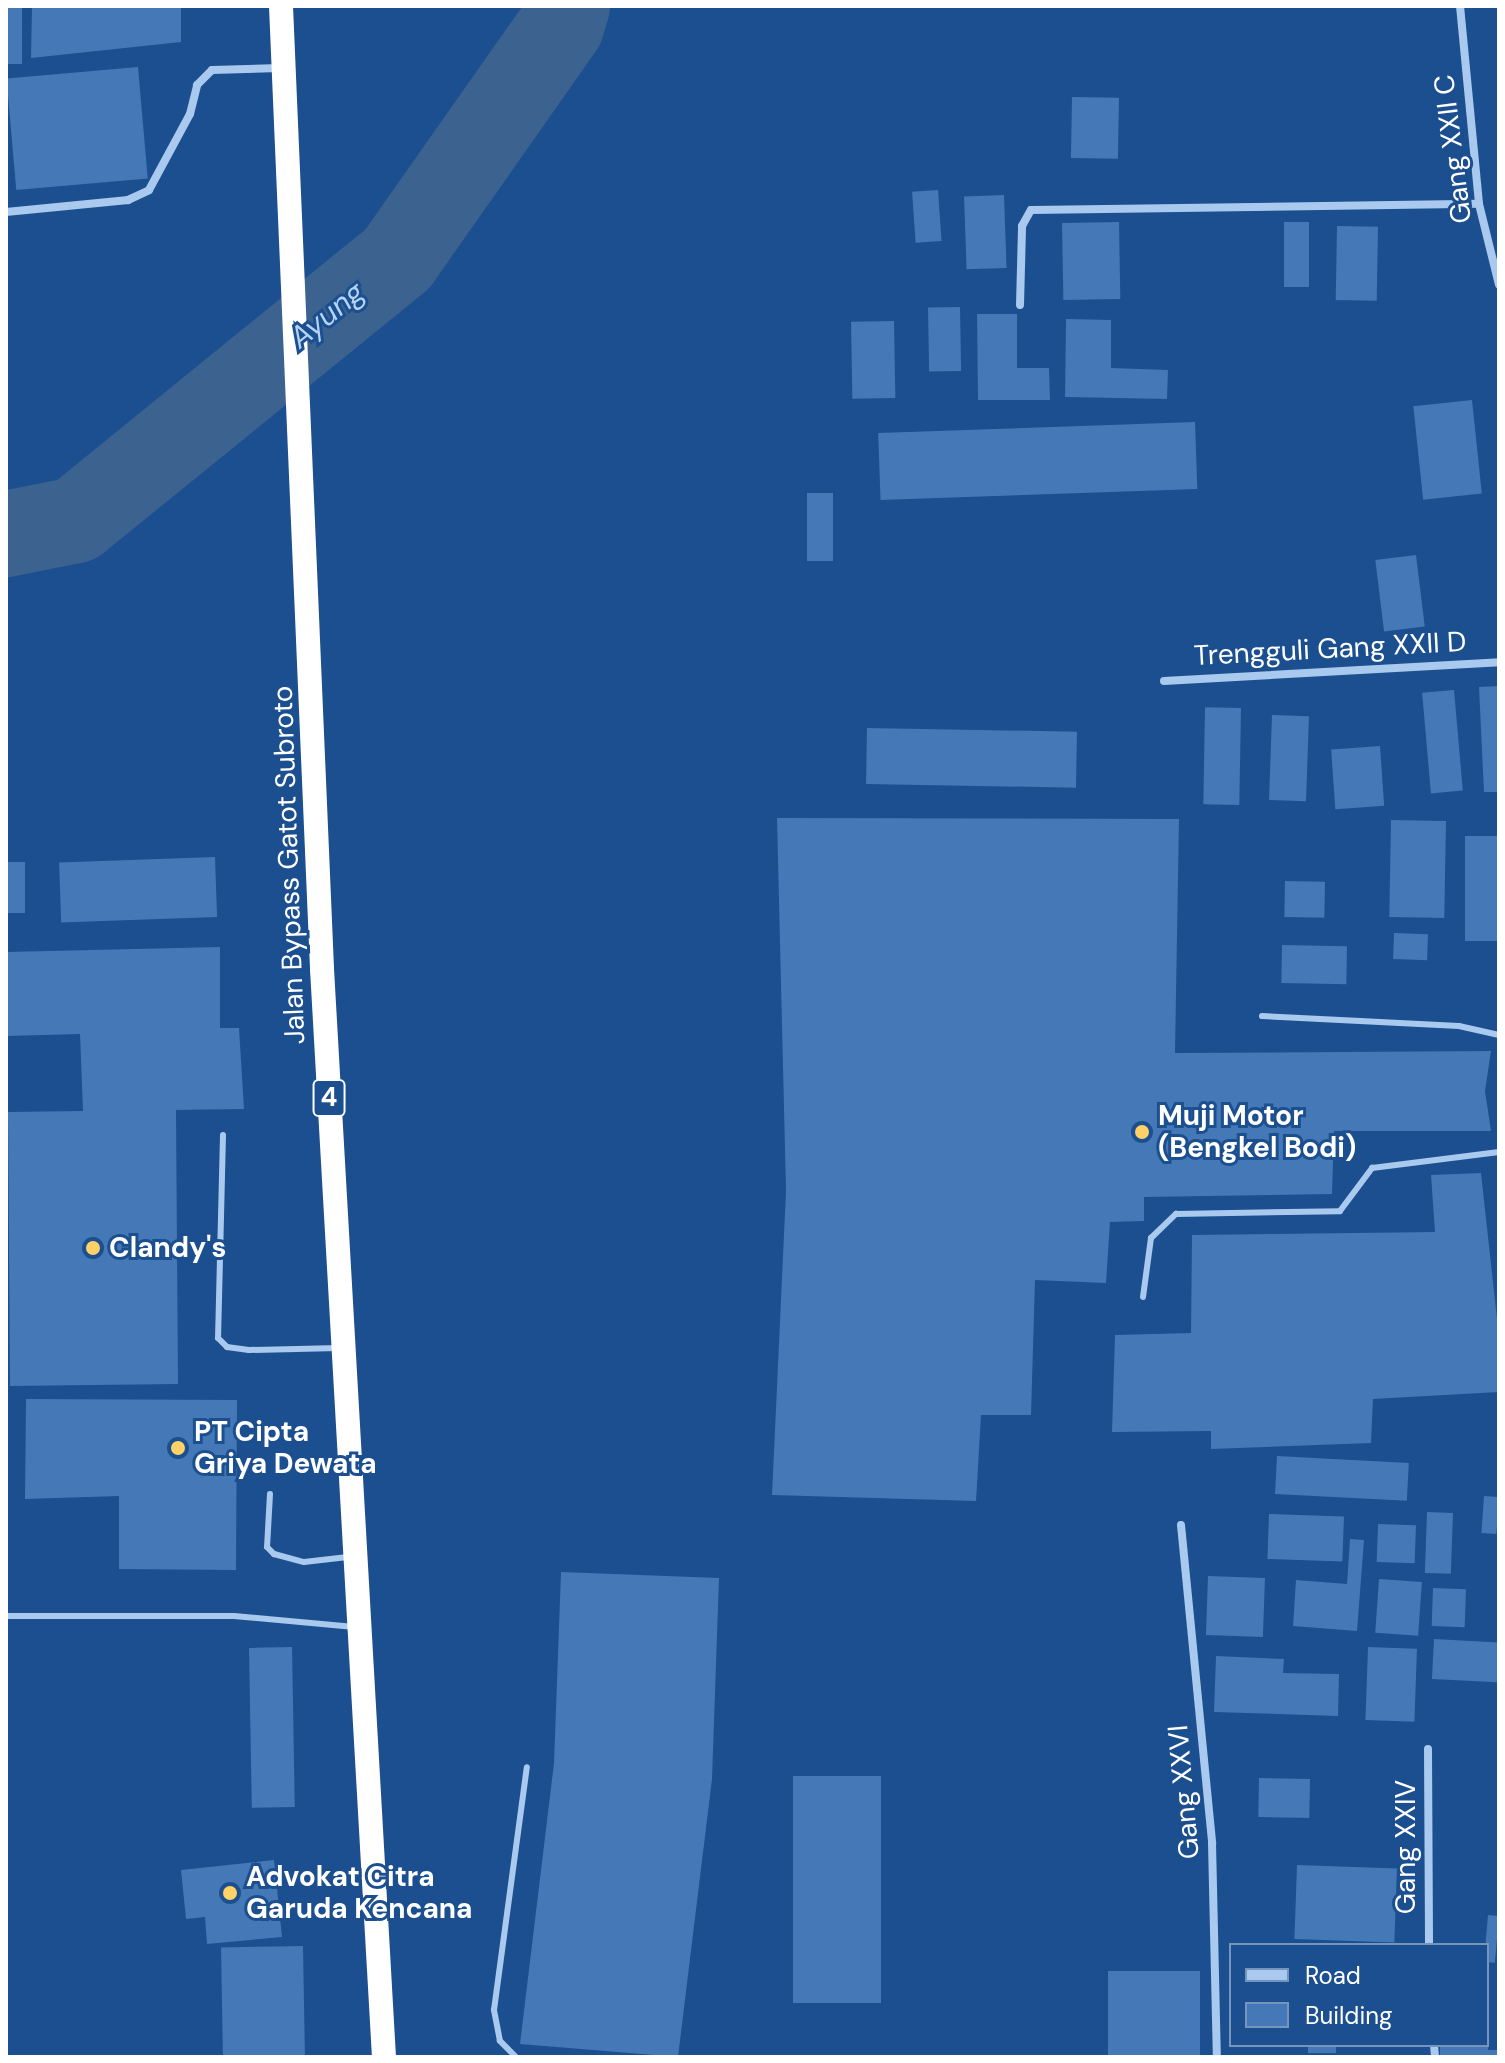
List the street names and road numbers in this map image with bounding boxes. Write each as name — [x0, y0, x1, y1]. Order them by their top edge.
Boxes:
street label: Gang XXII C — [1427, 73, 1479, 225]
street label: Trengguli Gang XXII D — [1193, 625, 1467, 673]
street label: Jalan Bypass Gatot Subroto — [266, 685, 312, 1045]
road number: 4 — [311, 1076, 347, 1120]
street label: Gang XXVI — [1161, 1723, 1207, 1861]
street label: Gang XXIV — [1389, 1780, 1423, 1914]

